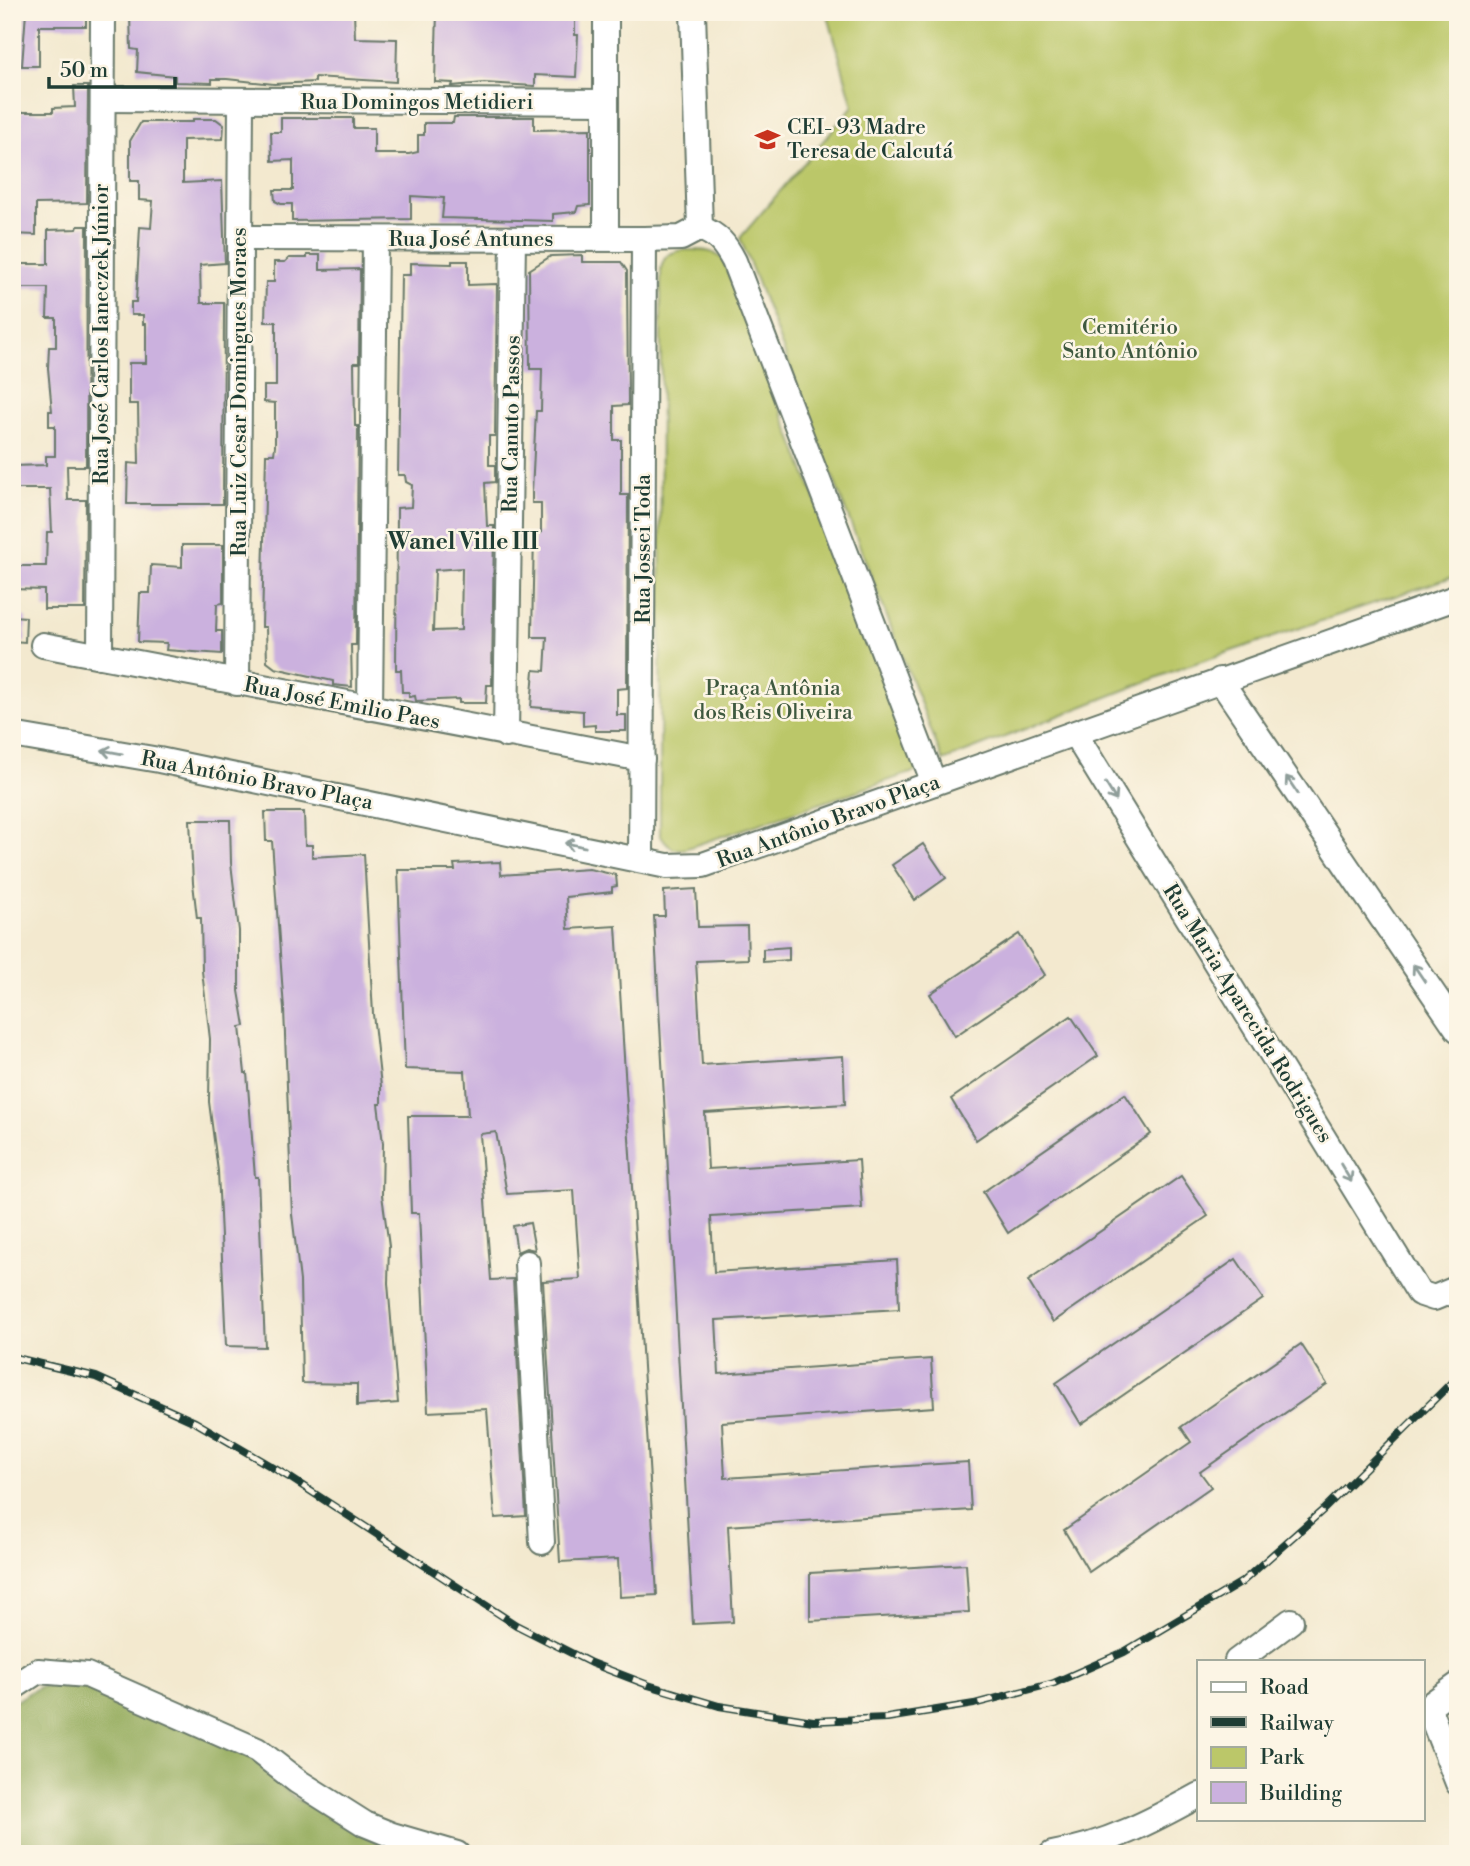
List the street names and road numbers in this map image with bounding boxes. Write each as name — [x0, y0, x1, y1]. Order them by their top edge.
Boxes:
street label: Rua Domingos Metidieri — [300, 90, 534, 116]
street label: Rua José Carlos Ianeczek Júnior — [89, 183, 115, 485]
street label: Rua Luiz Cesar Domingues Moraes — [227, 227, 253, 557]
street label: Rua José Antunes — [389, 227, 554, 253]
street label: Rua Canuto Passos — [497, 335, 527, 513]
street label: Rua Jossei Toda — [631, 474, 657, 624]
street label: Rua José Emilio Paes — [242, 672, 442, 736]
street label: Rua Antônio Bravo Plaça — [139, 746, 375, 816]
street label: Rua Antônio Bravo Plaça — [713, 769, 944, 874]
street label: Rua Maria Aparecida Rodrigues — [1157, 879, 1338, 1148]

